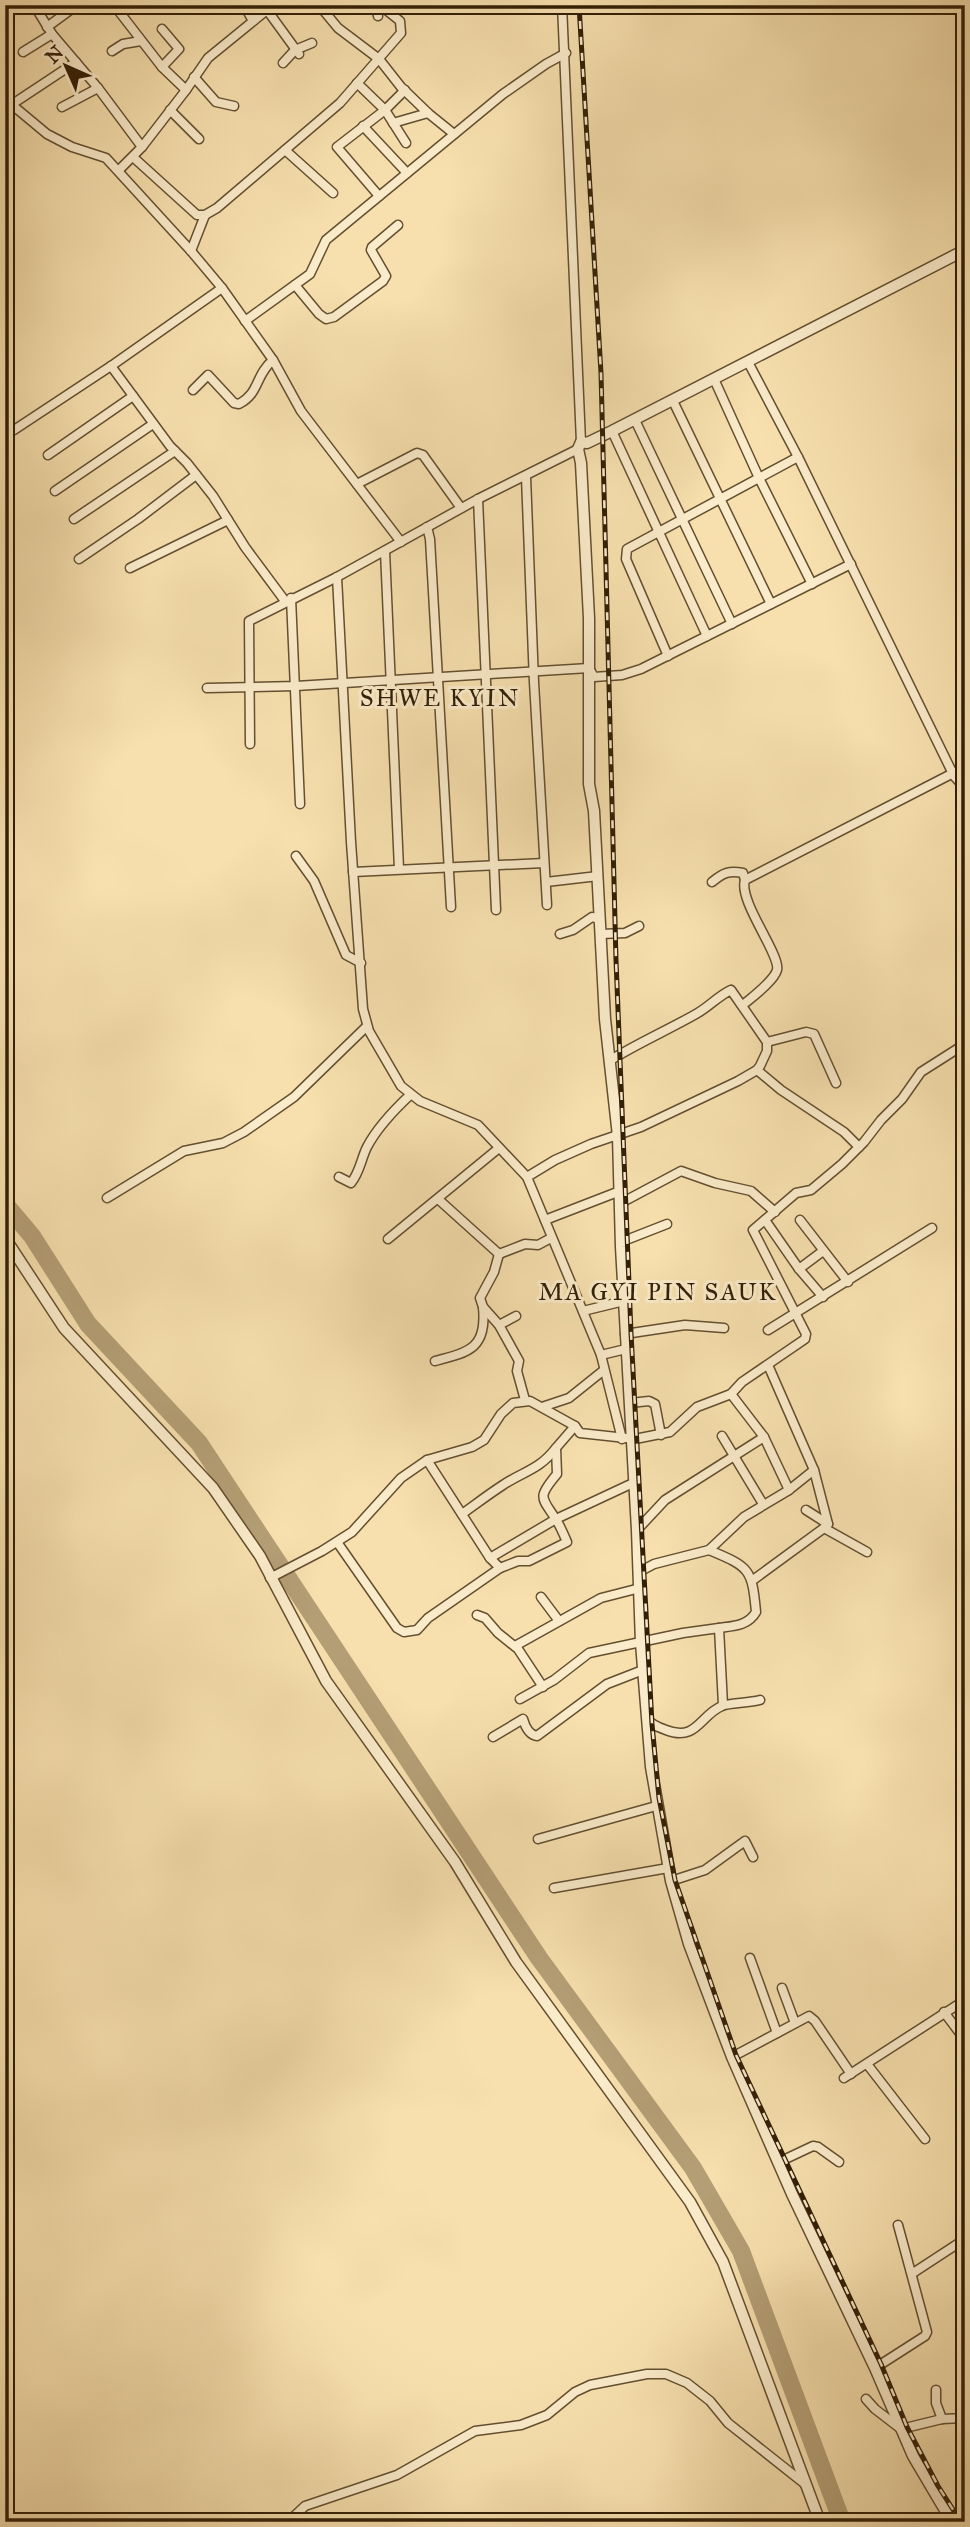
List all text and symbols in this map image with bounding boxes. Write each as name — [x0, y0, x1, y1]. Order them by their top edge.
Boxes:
north arrow — [32, 32, 102, 102]
text: N — [40, 40, 68, 68]
district label: SHWE KYIN — [360, 683, 520, 713]
district label: MA GYI PIN SAUK — [538, 1277, 778, 1307]

